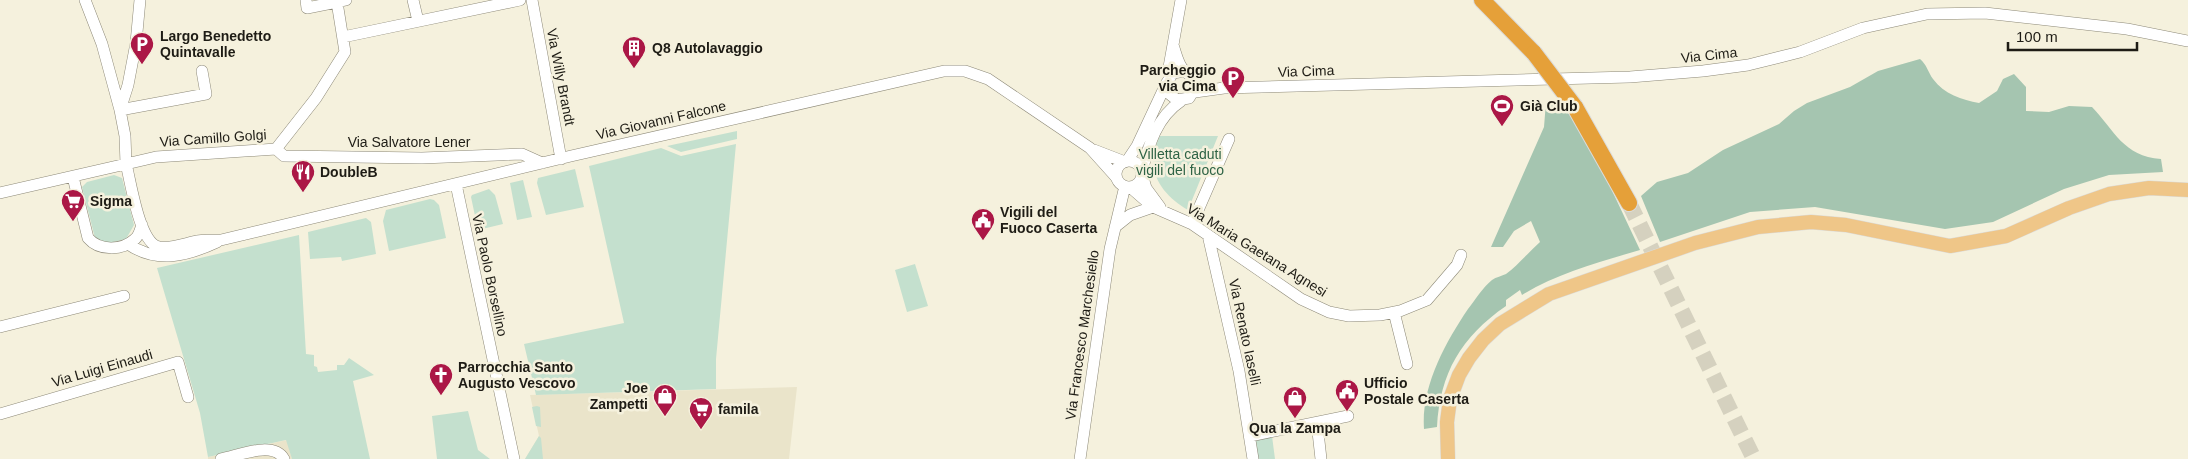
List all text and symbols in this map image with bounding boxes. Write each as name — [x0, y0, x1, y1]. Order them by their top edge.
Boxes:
scale bar — [2008, 20, 2137, 52]
street label: Via Willy Brandt — [544, 27, 578, 127]
place label: Largo Benedetto Quintavalle — [160, 28, 271, 60]
text: 100 m — [2016, 28, 2058, 45]
parking icon: Largo Benedetto Quintavalle — [129, 31, 155, 65]
building icon: Q8 Autolavaggio — [621, 35, 647, 69]
place label: Q8 Autolavaggio — [652, 40, 763, 56]
street label: Via Cima — [1680, 44, 1738, 66]
place label: Parcheggio via Cima — [1140, 62, 1216, 94]
street label: Via Cima — [1277, 62, 1335, 80]
parking icon: Parcheggio via Cima — [1220, 65, 1246, 99]
sports icon: Già Club — [1489, 93, 1515, 127]
street label: Via Giovanni Falcone — [594, 97, 728, 143]
place label: Già Club — [1520, 98, 1578, 114]
street label: Via Camillo Golgi — [159, 126, 267, 150]
street label: Via Salvatore Lener — [348, 134, 471, 150]
park label: Villetta caduti vigili del fuoco — [1136, 146, 1224, 178]
restaurant icon: DoubleB — [290, 159, 316, 193]
place label: DoubleB — [320, 164, 378, 180]
supermarket icon: Sigma — [60, 188, 86, 222]
place label: Sigma — [90, 193, 132, 209]
street label: Via Maria Gaetana Agnesi — [1184, 200, 1330, 300]
place label: Vigili del Fuoco Caserta — [1000, 204, 1097, 236]
public building icon: Vigili del Fuoco Caserta — [970, 207, 996, 241]
street label: Via Paolo Borsellino — [469, 212, 511, 338]
street label: Via Francesco Marchesiello — [1062, 249, 1102, 421]
street label: Via Renato Iaselli — [1226, 277, 1264, 387]
street label: Via Luigi Einaudi — [50, 346, 154, 390]
place label: Parrocchia Santo Augusto Vescovo — [458, 359, 575, 391]
church icon: Parrocchia Santo Augusto Vescovo — [428, 362, 454, 396]
place label: Ufficio Postale Caserta — [1364, 375, 1469, 407]
public building icon: Ufficio Postale Caserta — [1334, 378, 1360, 412]
place label: Joe Zampetti — [590, 380, 648, 412]
shop icon: Joe Zampetti — [652, 383, 678, 417]
shop icon: Qua la Zampa — [1282, 385, 1308, 419]
supermarket icon: famila — [688, 396, 714, 430]
place label: famila — [718, 401, 759, 417]
place label: Qua la Zampa — [1249, 420, 1341, 436]

